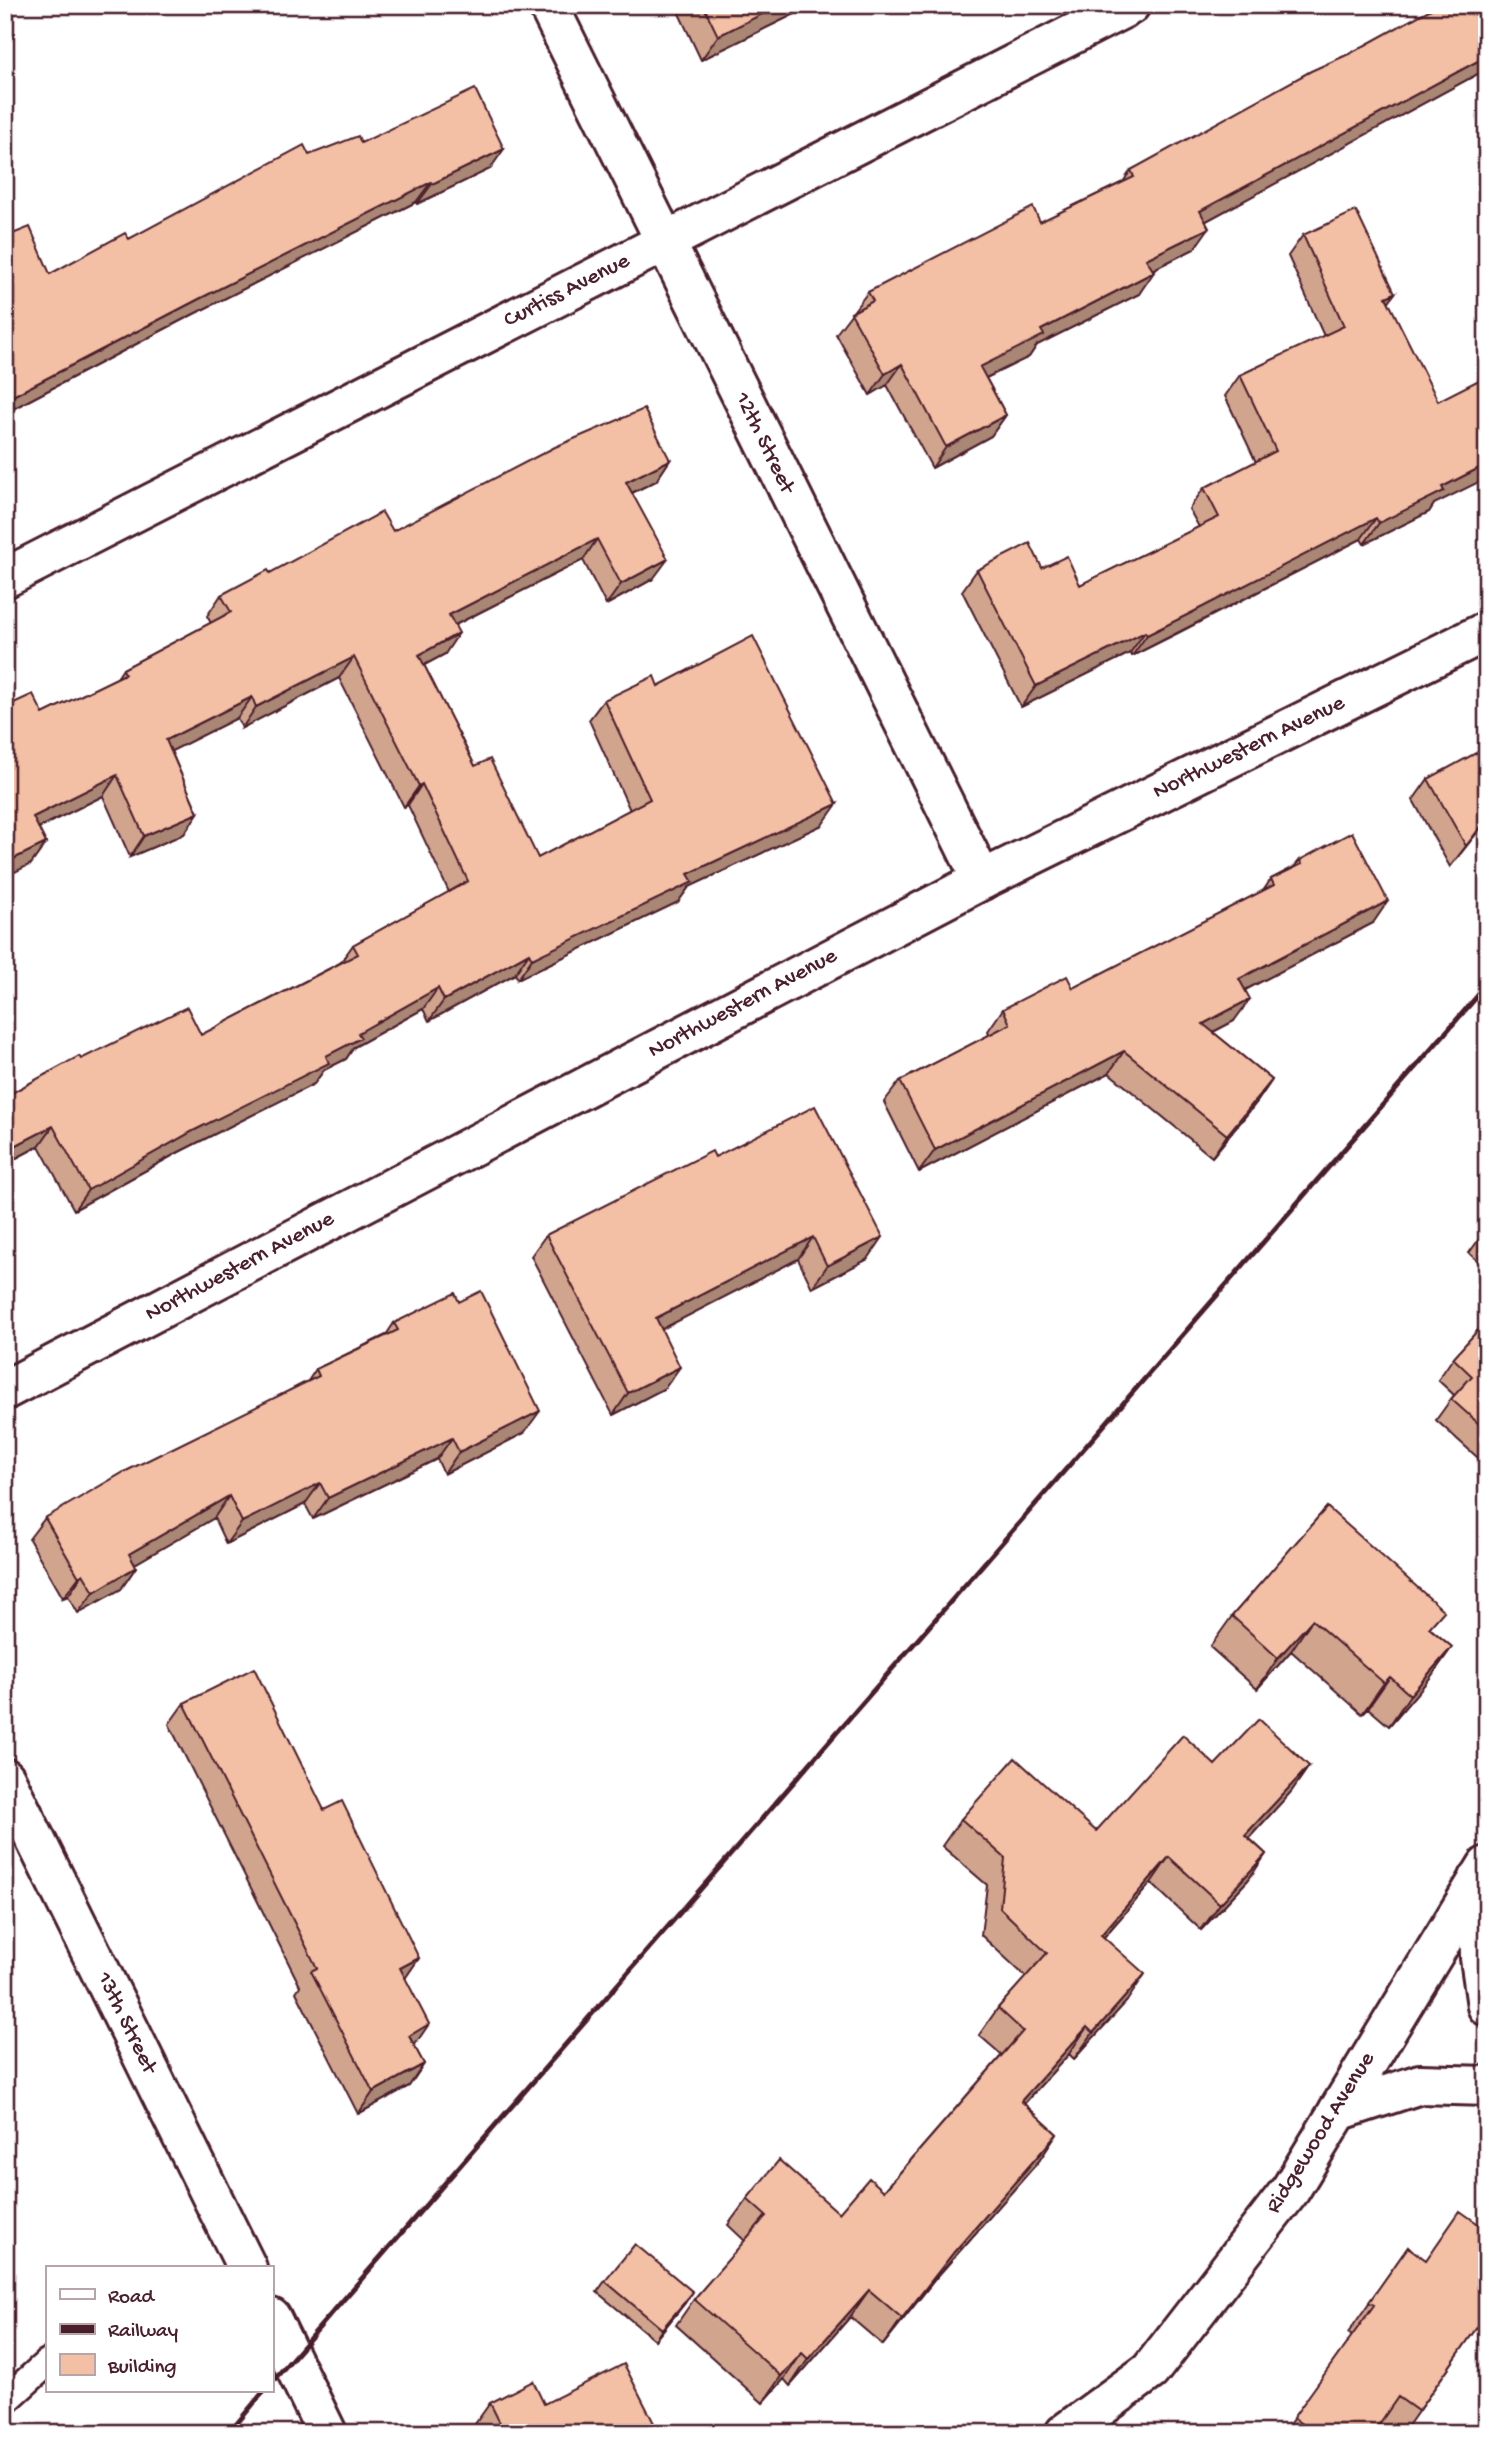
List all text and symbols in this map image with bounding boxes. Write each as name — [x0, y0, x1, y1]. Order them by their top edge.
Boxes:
street label: Curtiss Avenue — [500, 247, 635, 334]
street label: 12th Street — [728, 387, 801, 499]
street label: Northwestern Avenue — [1149, 689, 1350, 806]
street label: Northwestern Avenue — [644, 942, 843, 1065]
street label: Northwestern Avenue — [141, 1205, 340, 1328]
street label: 13th Street — [89, 1967, 163, 2080]
street label: Ridgewood Avenue — [1260, 2046, 1382, 2219]
legend — [46, 2266, 273, 2392]
text: Road — [108, 2286, 156, 2311]
text: Railway — [108, 2320, 178, 2345]
text: Building — [107, 2356, 177, 2381]

